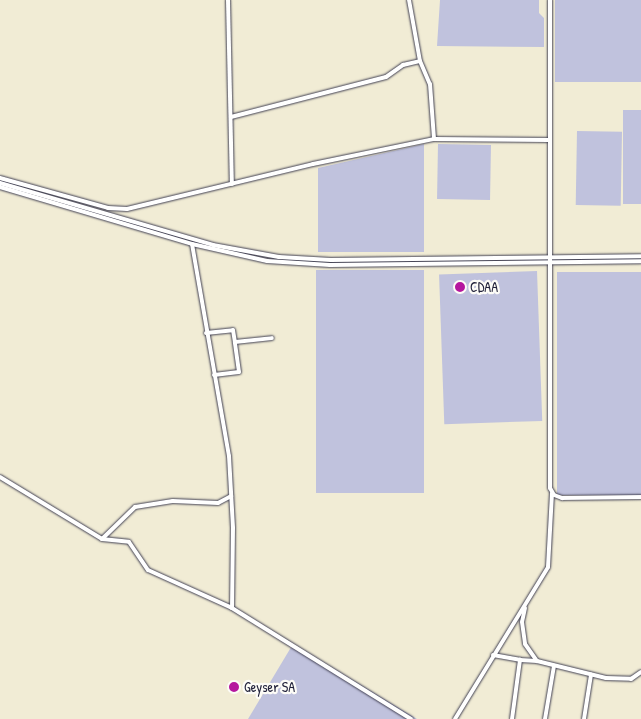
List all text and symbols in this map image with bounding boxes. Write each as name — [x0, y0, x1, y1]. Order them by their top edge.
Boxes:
place label: CDAA — [470, 279, 498, 295]
marker: CDAA — [454, 281, 466, 293]
place label: Geyser SA — [244, 679, 295, 695]
marker: Geyser SA — [228, 681, 240, 693]

